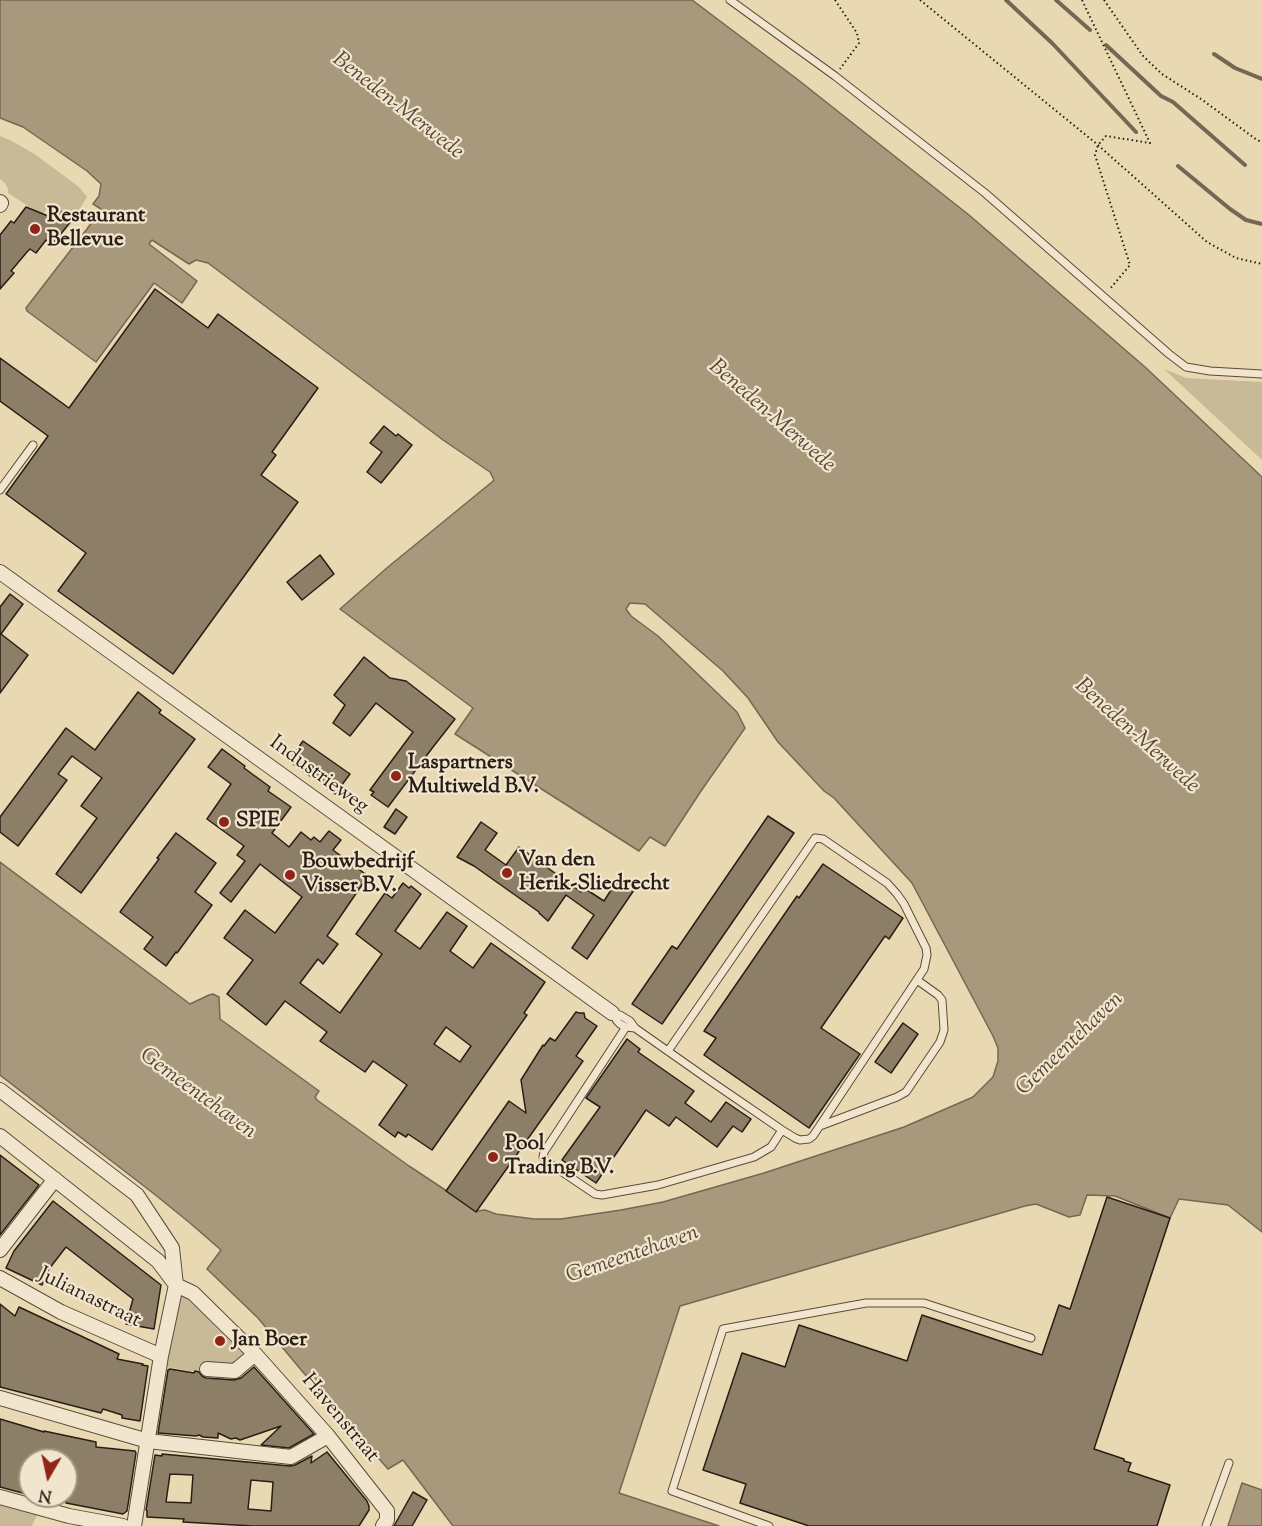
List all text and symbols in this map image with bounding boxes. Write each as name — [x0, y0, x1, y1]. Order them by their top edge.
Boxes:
water label: Beneden-Merwede — [326, 48, 468, 166]
place label: Restaurant Bellevue — [47, 204, 145, 254]
marker: Restaurant Bellevue — [28, 222, 42, 236]
water label: Beneden-Merwede — [702, 355, 840, 479]
water label: Beneden-Merwede — [1068, 674, 1204, 800]
street label: Industrieweg — [263, 732, 373, 820]
place label: Laspartners Multiweld B.V. — [408, 751, 539, 801]
marker: Laspartners Multiweld B.V. — [389, 769, 403, 783]
place label: SPIE — [236, 809, 280, 835]
marker: SPIE — [217, 815, 231, 829]
place label: Van den Herik-Sliedrecht — [519, 848, 669, 898]
place label: Bouwbedrijf Visser B.V. — [302, 850, 414, 900]
marker: Van den Herik-Sliedrecht — [500, 866, 514, 880]
marker: Bouwbedrijf Visser B.V. — [283, 868, 297, 882]
water label: Gemeentehaven — [1012, 988, 1130, 1102]
water label: Gemeentehaven — [133, 1044, 261, 1146]
place label: Pool Trading B.V. — [505, 1132, 614, 1182]
marker: Pool Trading B.V. — [486, 1150, 500, 1164]
water label: Gemeentehaven — [563, 1221, 703, 1291]
street label: Julianastraat — [33, 1263, 145, 1335]
place label: Jan Boer — [232, 1328, 307, 1354]
marker: Jan Boer — [213, 1334, 227, 1348]
street label: Havenstraat — [295, 1369, 383, 1469]
north arrow — [18, 1448, 78, 1508]
text: N — [37, 1482, 54, 1507]

